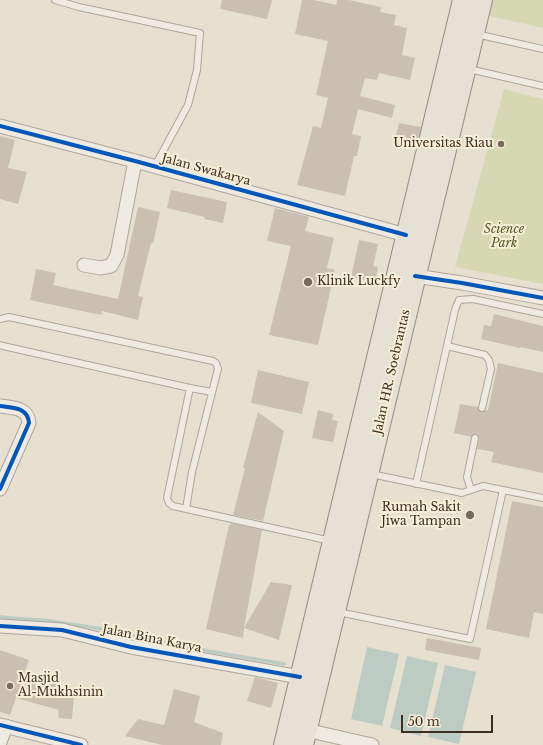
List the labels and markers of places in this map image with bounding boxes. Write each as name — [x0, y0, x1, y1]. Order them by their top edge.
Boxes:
place label: Universitas Riau — [393, 137, 493, 151]
marker: Universitas Riau — [496, 139, 506, 149]
place label: Klinik Luckfy — [317, 275, 401, 289]
marker: Klinik Luckfy — [302, 276, 314, 288]
place label: Rumah Sakit Jiwa Tampan — [381, 501, 461, 529]
marker: Rumah Sakit Jiwa Tampan — [464, 509, 476, 521]
place label: Masjid Al-Mukhsinin — [18, 672, 103, 700]
marker: Masjid Al-Mukhsinin — [5, 681, 15, 691]

